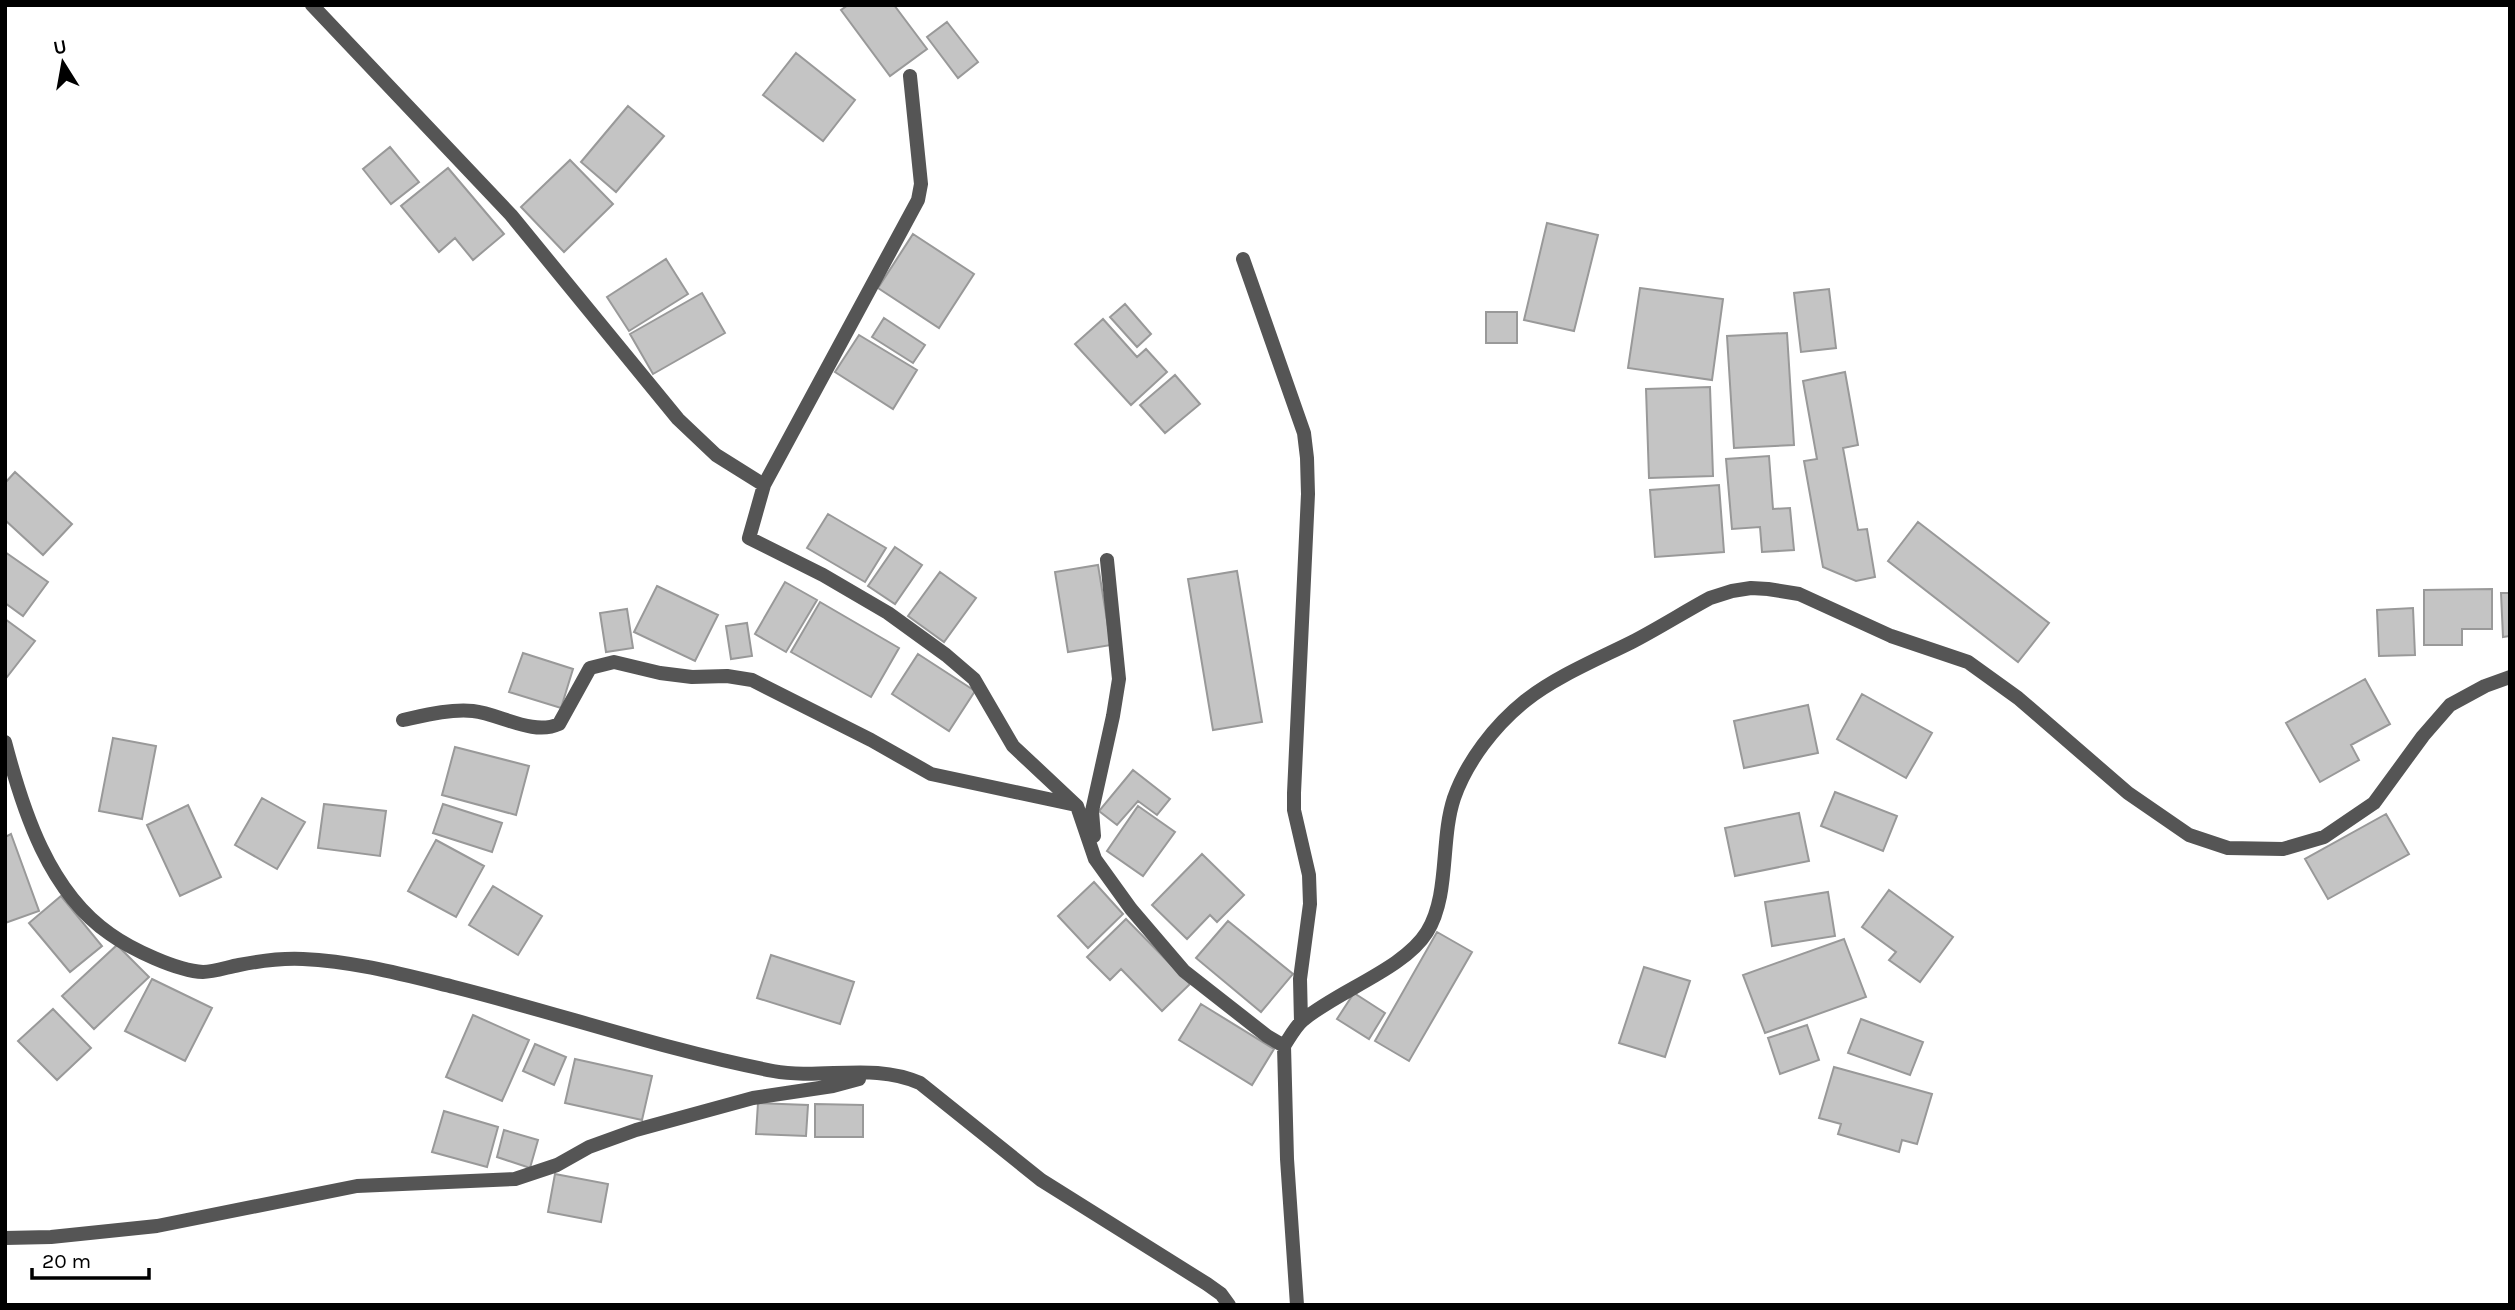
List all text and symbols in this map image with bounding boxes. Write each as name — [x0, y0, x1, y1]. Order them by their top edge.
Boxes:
north arrow — [28, 28, 98, 98]
text: U — [51, 35, 68, 59]
scale bar — [32, 1236, 149, 1280]
text: 20 m — [42, 1249, 91, 1273]

